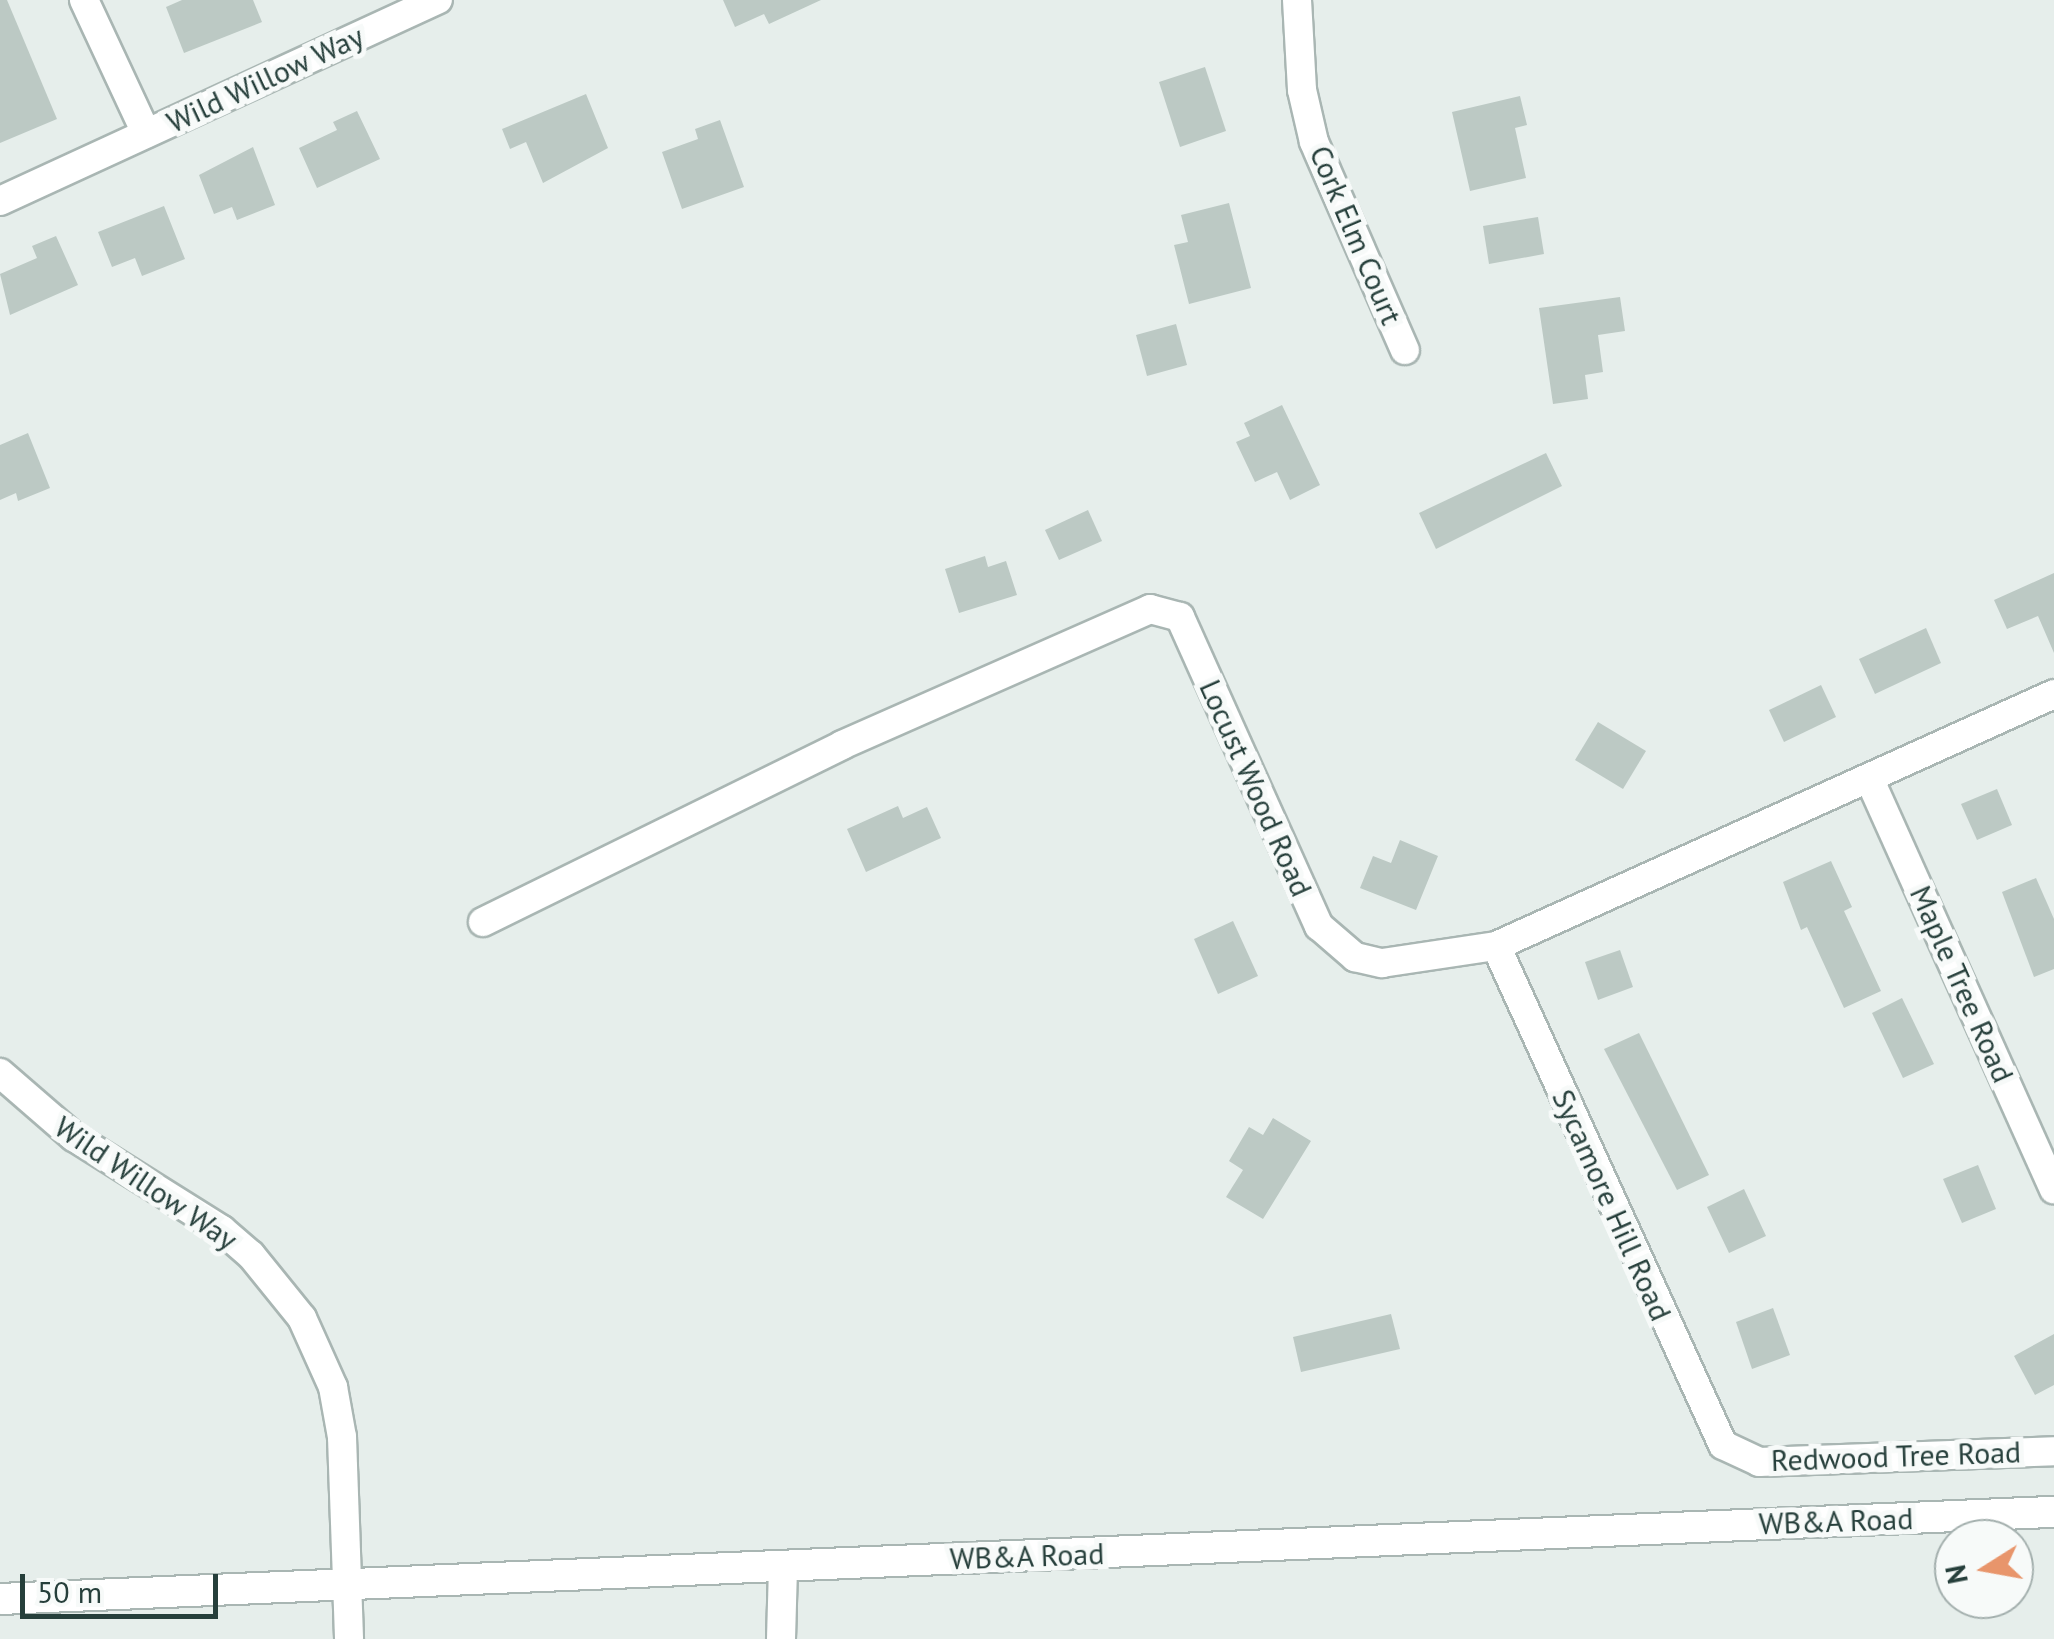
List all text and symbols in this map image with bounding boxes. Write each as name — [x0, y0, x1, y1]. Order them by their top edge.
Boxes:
street label: Wild Willow Way — [160, 17, 370, 141]
street label: Cork Elm Court — [1302, 140, 1410, 330]
street label: Locust Wood Road — [1192, 674, 1320, 902]
street label: Maple Tree Road — [1902, 880, 2022, 1088]
street label: Sycamore Hill Road — [1545, 1084, 1679, 1326]
street label: Wild Willow Way — [47, 1108, 245, 1258]
street label: Redwood Tree Road — [1770, 1434, 2022, 1478]
street label: WB&A Road — [1757, 1500, 1915, 1542]
north arrow — [1934, 1519, 2034, 1619]
street label: WB&A Road — [948, 1535, 1106, 1577]
scale bar — [25, 1554, 222, 1616]
text: N — [1936, 1562, 1976, 1587]
text: 50 m — [37, 1572, 102, 1611]

